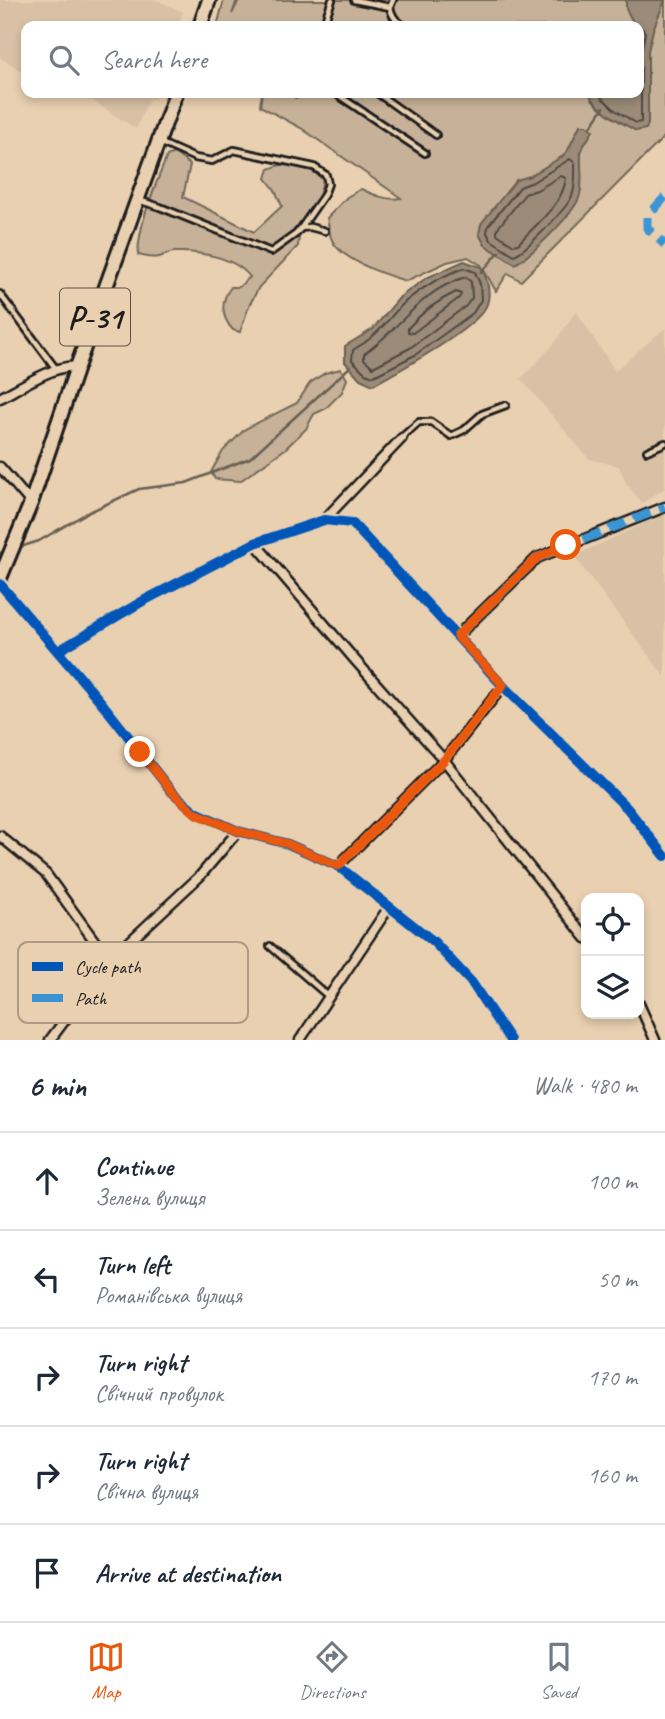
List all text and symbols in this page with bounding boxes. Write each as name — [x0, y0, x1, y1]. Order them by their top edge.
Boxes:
search box — [21, 21, 644, 98]
icon: search — [45, 41, 83, 79]
text: Search here — [101, 43, 207, 76]
road number: Р-31 — [60, 288, 130, 346]
route start — [550, 529, 581, 560]
route end — [124, 736, 155, 767]
map controls — [581, 893, 644, 1019]
button: locate — [581, 893, 644, 956]
legend — [18, 942, 248, 1023]
text: Cycle path — [75, 955, 141, 979]
button: layers — [581, 956, 644, 1019]
text: Path — [75, 987, 108, 1011]
text: 6 min — [28, 1067, 86, 1105]
text: Walk · 480 m — [533, 1071, 637, 1100]
text: Continue — [95, 1150, 173, 1183]
icon: ahead — [28, 1162, 66, 1200]
text: 100 m — [588, 1167, 637, 1196]
text: Зелена вулиця — [95, 1183, 204, 1212]
text: Turn left — [95, 1248, 170, 1281]
icon: left — [28, 1260, 66, 1298]
text: 50 m — [598, 1265, 637, 1294]
text: Романівська вулиця — [95, 1281, 242, 1310]
text: Turn right — [95, 1346, 186, 1379]
icon: right — [28, 1358, 66, 1396]
text: 170 m — [588, 1363, 637, 1392]
text: Свічний провулок — [95, 1379, 223, 1408]
text: Turn right — [95, 1444, 186, 1477]
icon: right — [28, 1456, 66, 1494]
text: 160 m — [588, 1461, 637, 1490]
text: Свічна вулиця — [95, 1477, 198, 1506]
icon: arrive — [28, 1554, 66, 1592]
text: Arrive at destination — [95, 1557, 281, 1590]
tab: Map — [87, 1638, 125, 1704]
tab: Directions — [299, 1638, 366, 1704]
tab: Saved — [540, 1638, 578, 1704]

